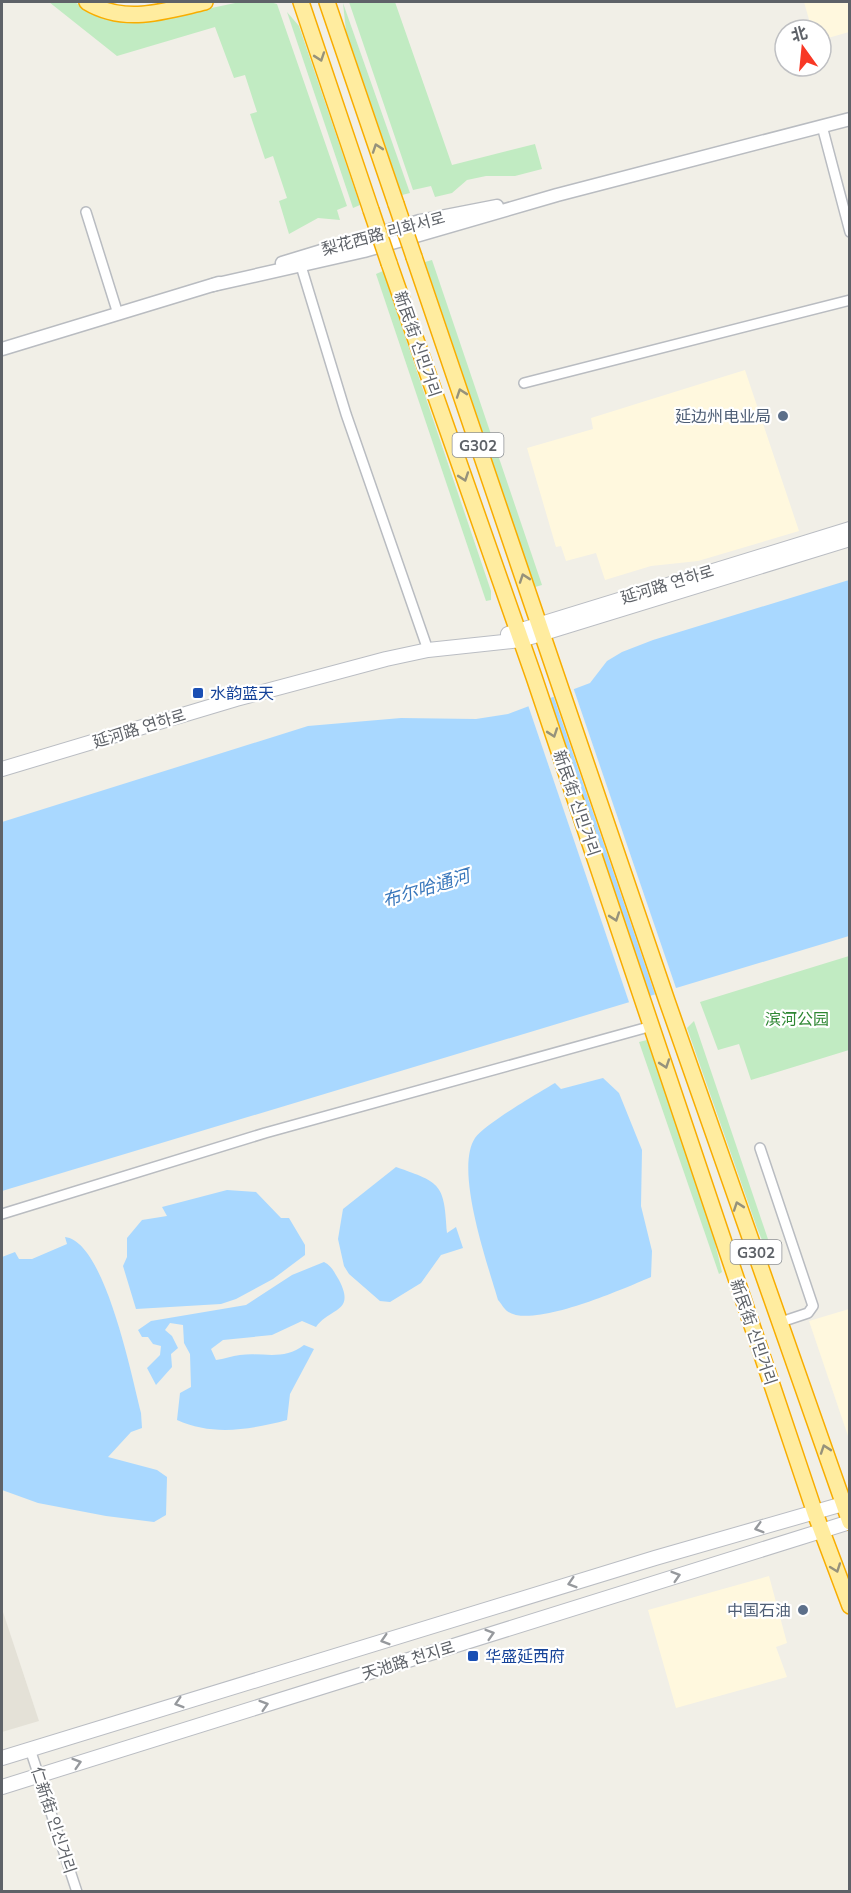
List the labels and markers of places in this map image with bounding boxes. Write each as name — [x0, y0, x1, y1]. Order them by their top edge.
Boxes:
place label: 延边州电业局 — [675, 406, 771, 426]
marker: 延边州电业局 — [776, 409, 790, 423]
place label: 水韵蓝天 — [210, 683, 274, 703]
marker: 水韵蓝天 — [191, 686, 205, 700]
place label: 中国石油 — [727, 1600, 791, 1620]
marker: 中国石油 — [796, 1603, 810, 1617]
place label: 华盛延西府 — [485, 1646, 565, 1666]
marker: 华盛延西府 — [466, 1649, 480, 1663]

